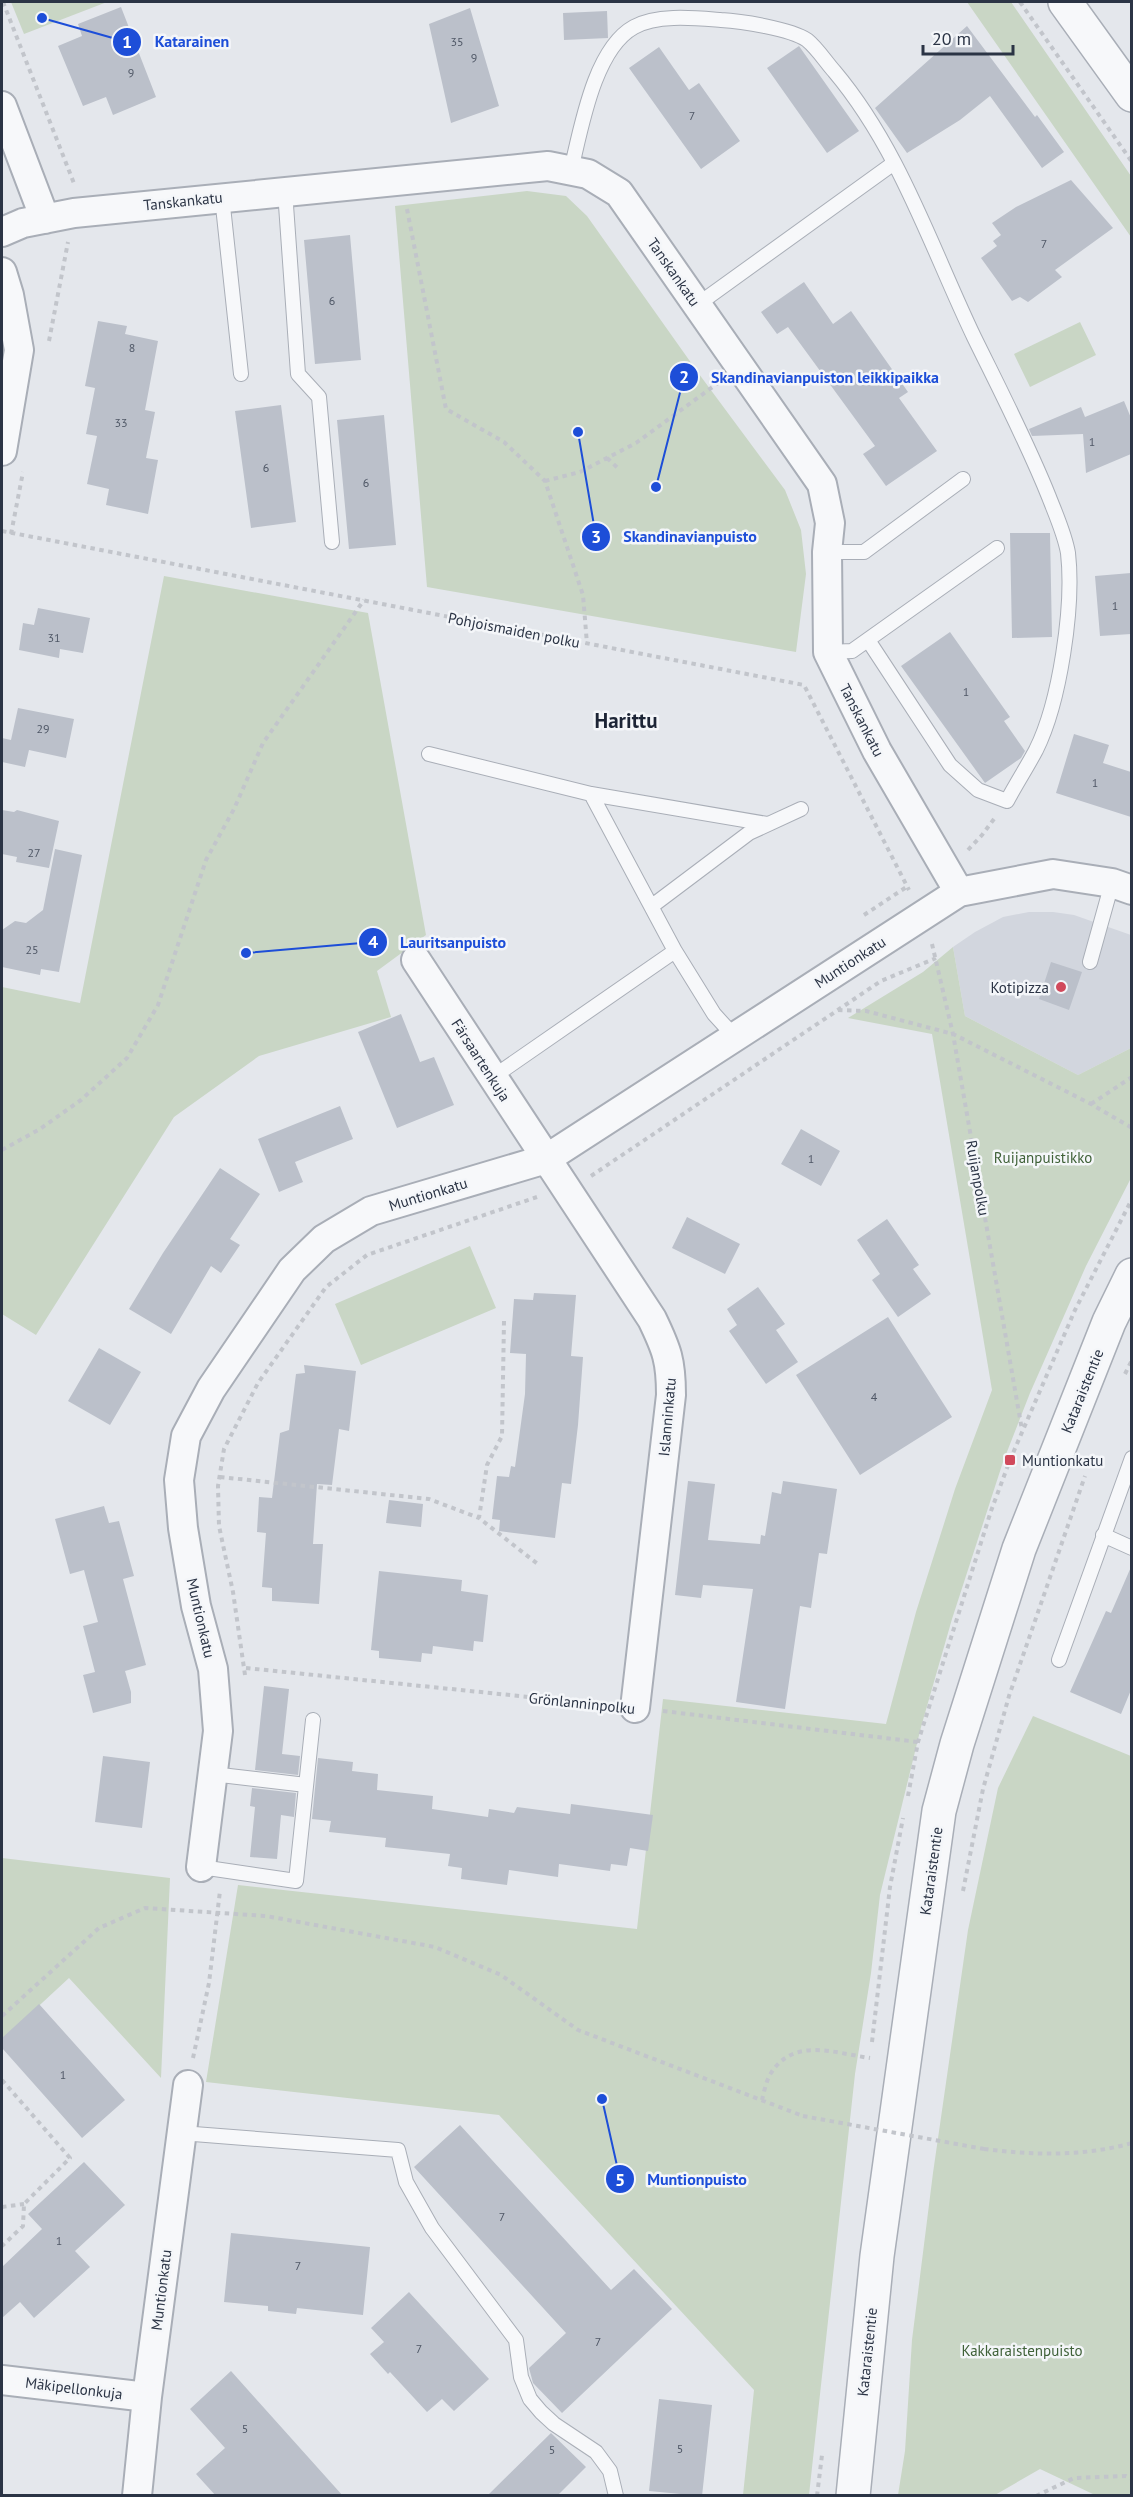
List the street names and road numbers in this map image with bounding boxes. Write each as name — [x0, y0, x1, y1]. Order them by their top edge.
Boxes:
street label: Tanskankatu — [143, 187, 223, 215]
street label: Tanskankatu — [643, 234, 705, 310]
street label: Pohjoismaiden polku — [447, 608, 581, 652]
street label: Tanskankatu — [836, 680, 888, 760]
street label: Muntionkatu — [811, 932, 889, 992]
street label: Färsaartenkuja — [447, 1015, 515, 1105]
street label: Ruijanpolku — [962, 1139, 994, 1217]
street label: Muntionkatu — [386, 1173, 470, 1215]
street label: Kataraistentie — [1057, 1346, 1107, 1436]
street label: Islanninkatu — [654, 1377, 680, 1457]
street label: Muntionkatu — [183, 1576, 219, 1660]
street label: Grönlanninpolku — [528, 1688, 636, 1718]
street label: Kataraistentie — [915, 1826, 947, 1916]
street label: Muntionkatu — [147, 2248, 175, 2332]
street label: Kataraistentie — [853, 2307, 881, 2397]
street label: Mäkipellonkuja — [24, 2373, 124, 2403]

